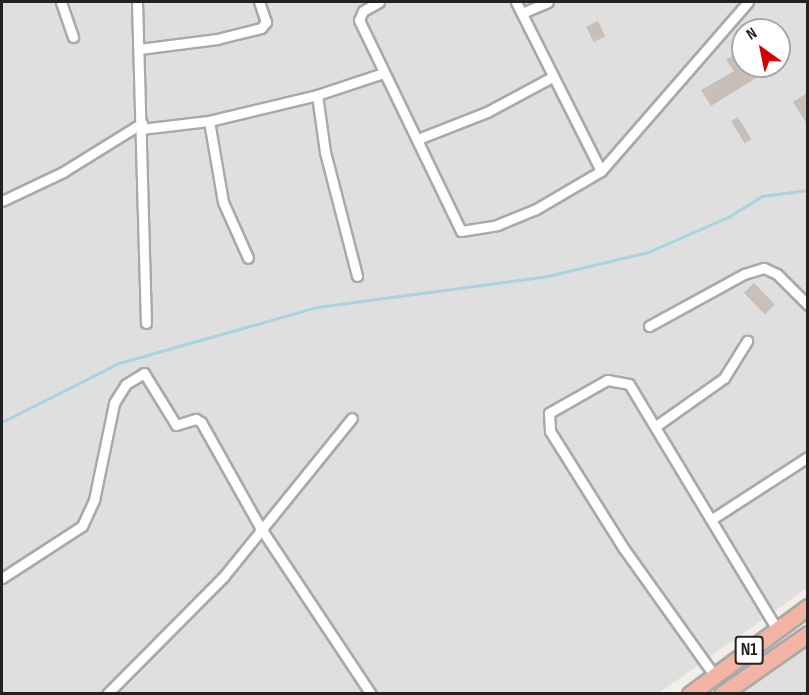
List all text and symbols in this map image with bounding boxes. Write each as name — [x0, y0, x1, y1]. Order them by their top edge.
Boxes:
north arrow — [731, 18, 791, 78]
text: N — [743, 24, 761, 44]
road number: N1 — [734, 635, 764, 665]

